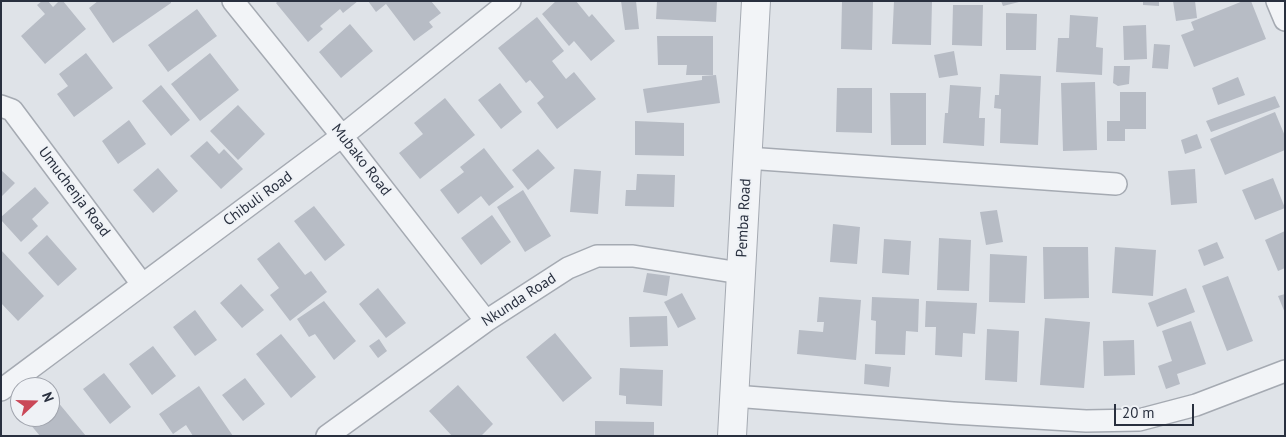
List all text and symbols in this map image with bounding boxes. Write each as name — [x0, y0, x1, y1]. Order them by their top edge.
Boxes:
street label: Mubako Road — [327, 120, 395, 200]
street label: Umuchenja Road — [34, 143, 114, 241]
street label: Chibuli Road — [220, 168, 296, 230]
street label: Pemba Road — [733, 178, 755, 258]
street label: Nkunda Road — [479, 269, 559, 331]
north arrow — [10, 377, 60, 427]
text: N — [38, 389, 58, 404]
scale bar — [1116, 394, 1196, 426]
text: 20 m — [1122, 403, 1155, 422]

